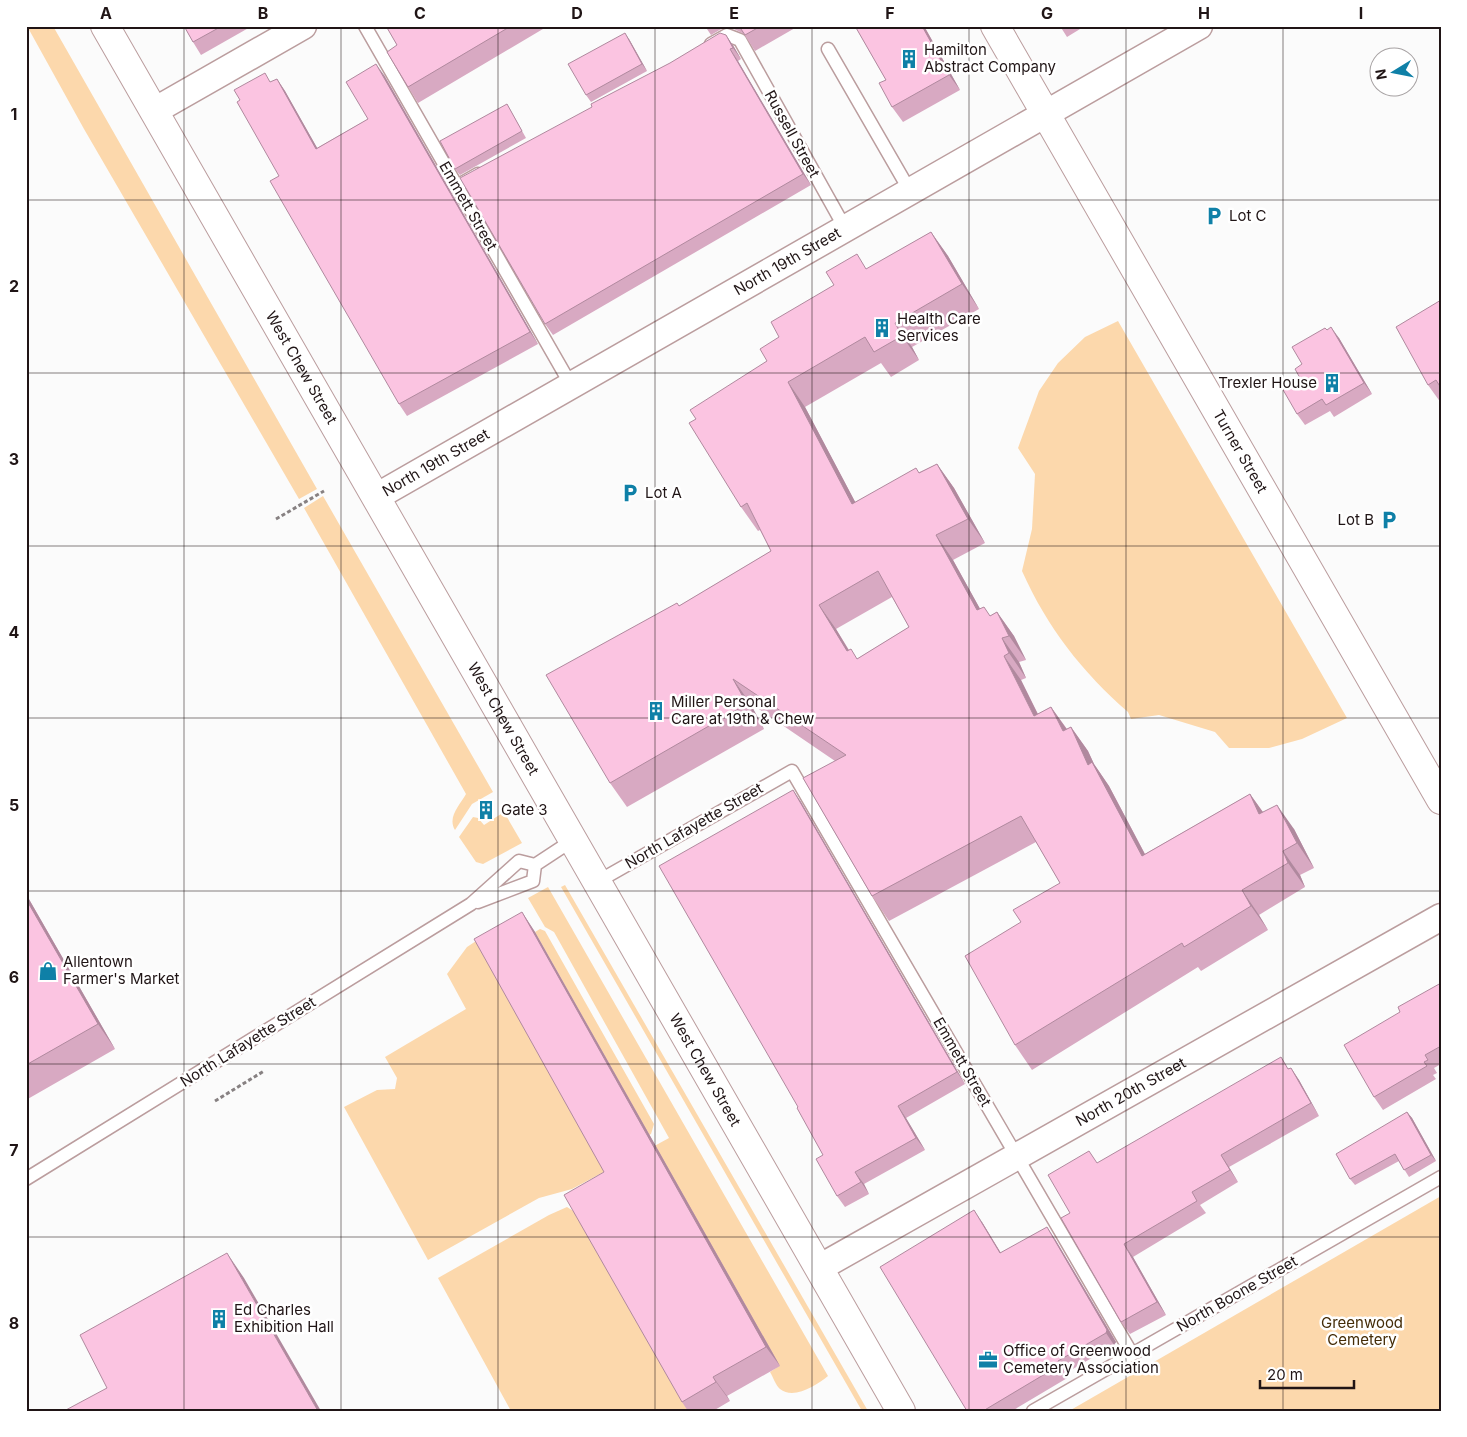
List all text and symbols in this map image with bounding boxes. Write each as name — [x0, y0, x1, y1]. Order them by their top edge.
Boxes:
text: A — [100, 3, 112, 23]
text: B — [258, 3, 268, 23]
text: C — [414, 3, 426, 23]
text: D — [571, 3, 583, 23]
text: E — [729, 3, 739, 23]
text: F — [885, 3, 895, 23]
text: G — [1041, 3, 1053, 23]
text: H — [1198, 3, 1210, 23]
text: I — [1359, 3, 1363, 23]
place label: Hamilton Abstract Company — [924, 40, 1057, 76]
building icon: Hamilton Abstract Company — [898, 48, 920, 70]
north arrow — [1370, 48, 1420, 98]
text: N — [1371, 68, 1390, 81]
street label: Russell Street — [761, 87, 824, 181]
text: 1 — [11, 104, 17, 124]
street label: Emmett Street — [435, 158, 502, 254]
parking icon: Lot C — [1203, 205, 1225, 227]
place label: Lot C — [1229, 206, 1267, 225]
street label: North 19th Street — [730, 223, 844, 299]
text: 2 — [9, 276, 19, 296]
street label: West Chew Street — [262, 308, 342, 427]
place label: Health Care Services — [897, 309, 981, 345]
building icon: Health Care Services — [871, 317, 893, 339]
building icon: Trexler House — [1321, 372, 1343, 394]
place label: Trexler House — [1218, 373, 1317, 392]
street label: Turner Street — [1209, 406, 1272, 496]
street label: North 19th Street — [379, 424, 493, 500]
text: 3 — [9, 449, 19, 469]
parking icon: Lot A — [619, 482, 641, 504]
place label: Lot A — [645, 483, 682, 502]
parking icon: Lot B — [1378, 509, 1400, 531]
place label: Lot B — [1338, 510, 1374, 529]
text: 4 — [9, 622, 20, 642]
street label: West Chew Street — [464, 659, 543, 778]
place label: Miller Personal Care at 19th & Chew — [671, 692, 814, 728]
building icon: Miller Personal Care at 19th & Chew — [645, 700, 667, 722]
street label: North Lafayette Street — [621, 778, 766, 873]
text: 5 — [9, 795, 19, 815]
building icon: Gate 3 — [475, 799, 497, 821]
place label: Gate 3 — [501, 800, 548, 819]
place label: Allentown Farmer's Market — [63, 952, 179, 988]
shop icon: Allentown Farmer's Market — [37, 960, 59, 982]
text: 6 — [9, 967, 19, 987]
street label: North Lafayette Street — [177, 992, 319, 1091]
street label: West Chew Street — [665, 1010, 745, 1130]
street label: Emmett Street — [929, 1014, 996, 1110]
street label: North 20th Street — [1072, 1053, 1189, 1130]
text: 7 — [9, 1140, 19, 1160]
street label: North Boone Street — [1173, 1251, 1301, 1336]
place label: Ed Charles Exhibition Hall — [234, 1300, 334, 1336]
building icon: Ed Charles Exhibition Hall — [208, 1308, 230, 1330]
text: 8 — [9, 1313, 19, 1333]
park label: Greenwood Cemetery — [1321, 1313, 1403, 1349]
place label: Office of Greenwood Cemetery Association — [1003, 1341, 1159, 1377]
office icon: Office of Greenwood Cemetery Association — [977, 1349, 999, 1371]
scale bar — [1260, 1357, 1353, 1389]
text: 20 m — [1267, 1365, 1303, 1384]

